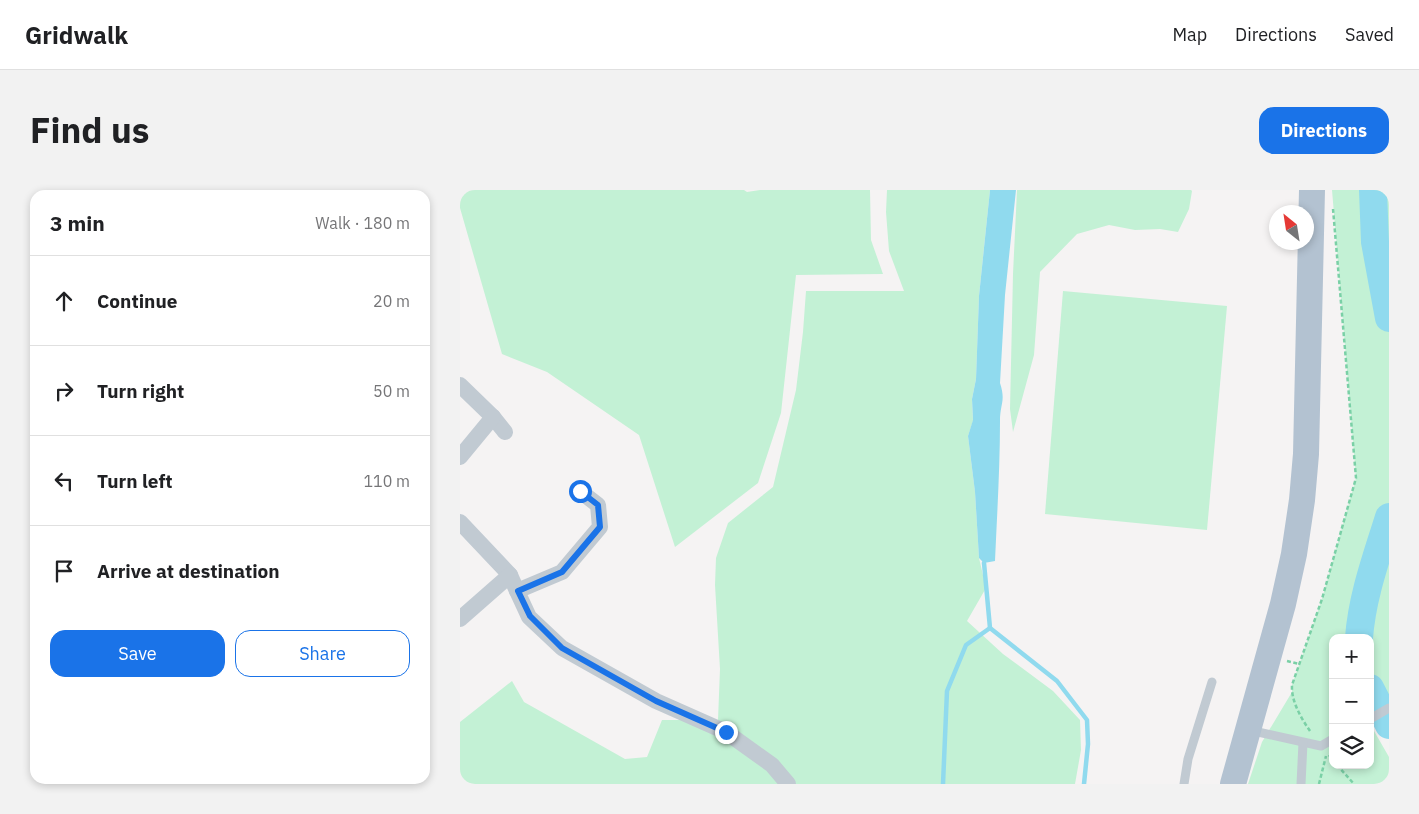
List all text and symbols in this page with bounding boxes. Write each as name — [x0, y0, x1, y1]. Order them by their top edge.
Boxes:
text: Gridwalk — [25, 19, 128, 51]
text: Map — [1172, 23, 1207, 46]
text: Directions — [1235, 23, 1317, 46]
text: Saved — [1345, 23, 1394, 46]
text: Find us — [30, 107, 149, 153]
button: Directions — [1259, 107, 1389, 154]
north arrow — [1269, 205, 1314, 250]
text: 3 min — [50, 209, 105, 237]
text: Walk · 180 m — [315, 213, 410, 233]
icon: ahead — [50, 287, 78, 315]
text: Continue — [97, 289, 177, 313]
text: 20 m — [373, 291, 410, 311]
icon: right — [50, 377, 78, 405]
text: Turn right — [97, 379, 184, 403]
text: 50 m — [373, 381, 410, 401]
icon: left — [50, 467, 78, 495]
text: Turn left — [97, 469, 173, 493]
text: 110 m — [363, 471, 410, 491]
route start — [569, 480, 592, 503]
icon: arrive — [50, 557, 78, 585]
text: Arrive at destination — [97, 559, 280, 583]
button: Save — [50, 630, 225, 677]
button: Share — [235, 630, 410, 677]
map controls — [1329, 634, 1374, 769]
button: + — [1329, 634, 1374, 679]
button: − — [1329, 679, 1374, 724]
route end — [715, 721, 738, 744]
button: layers — [1329, 724, 1374, 769]

